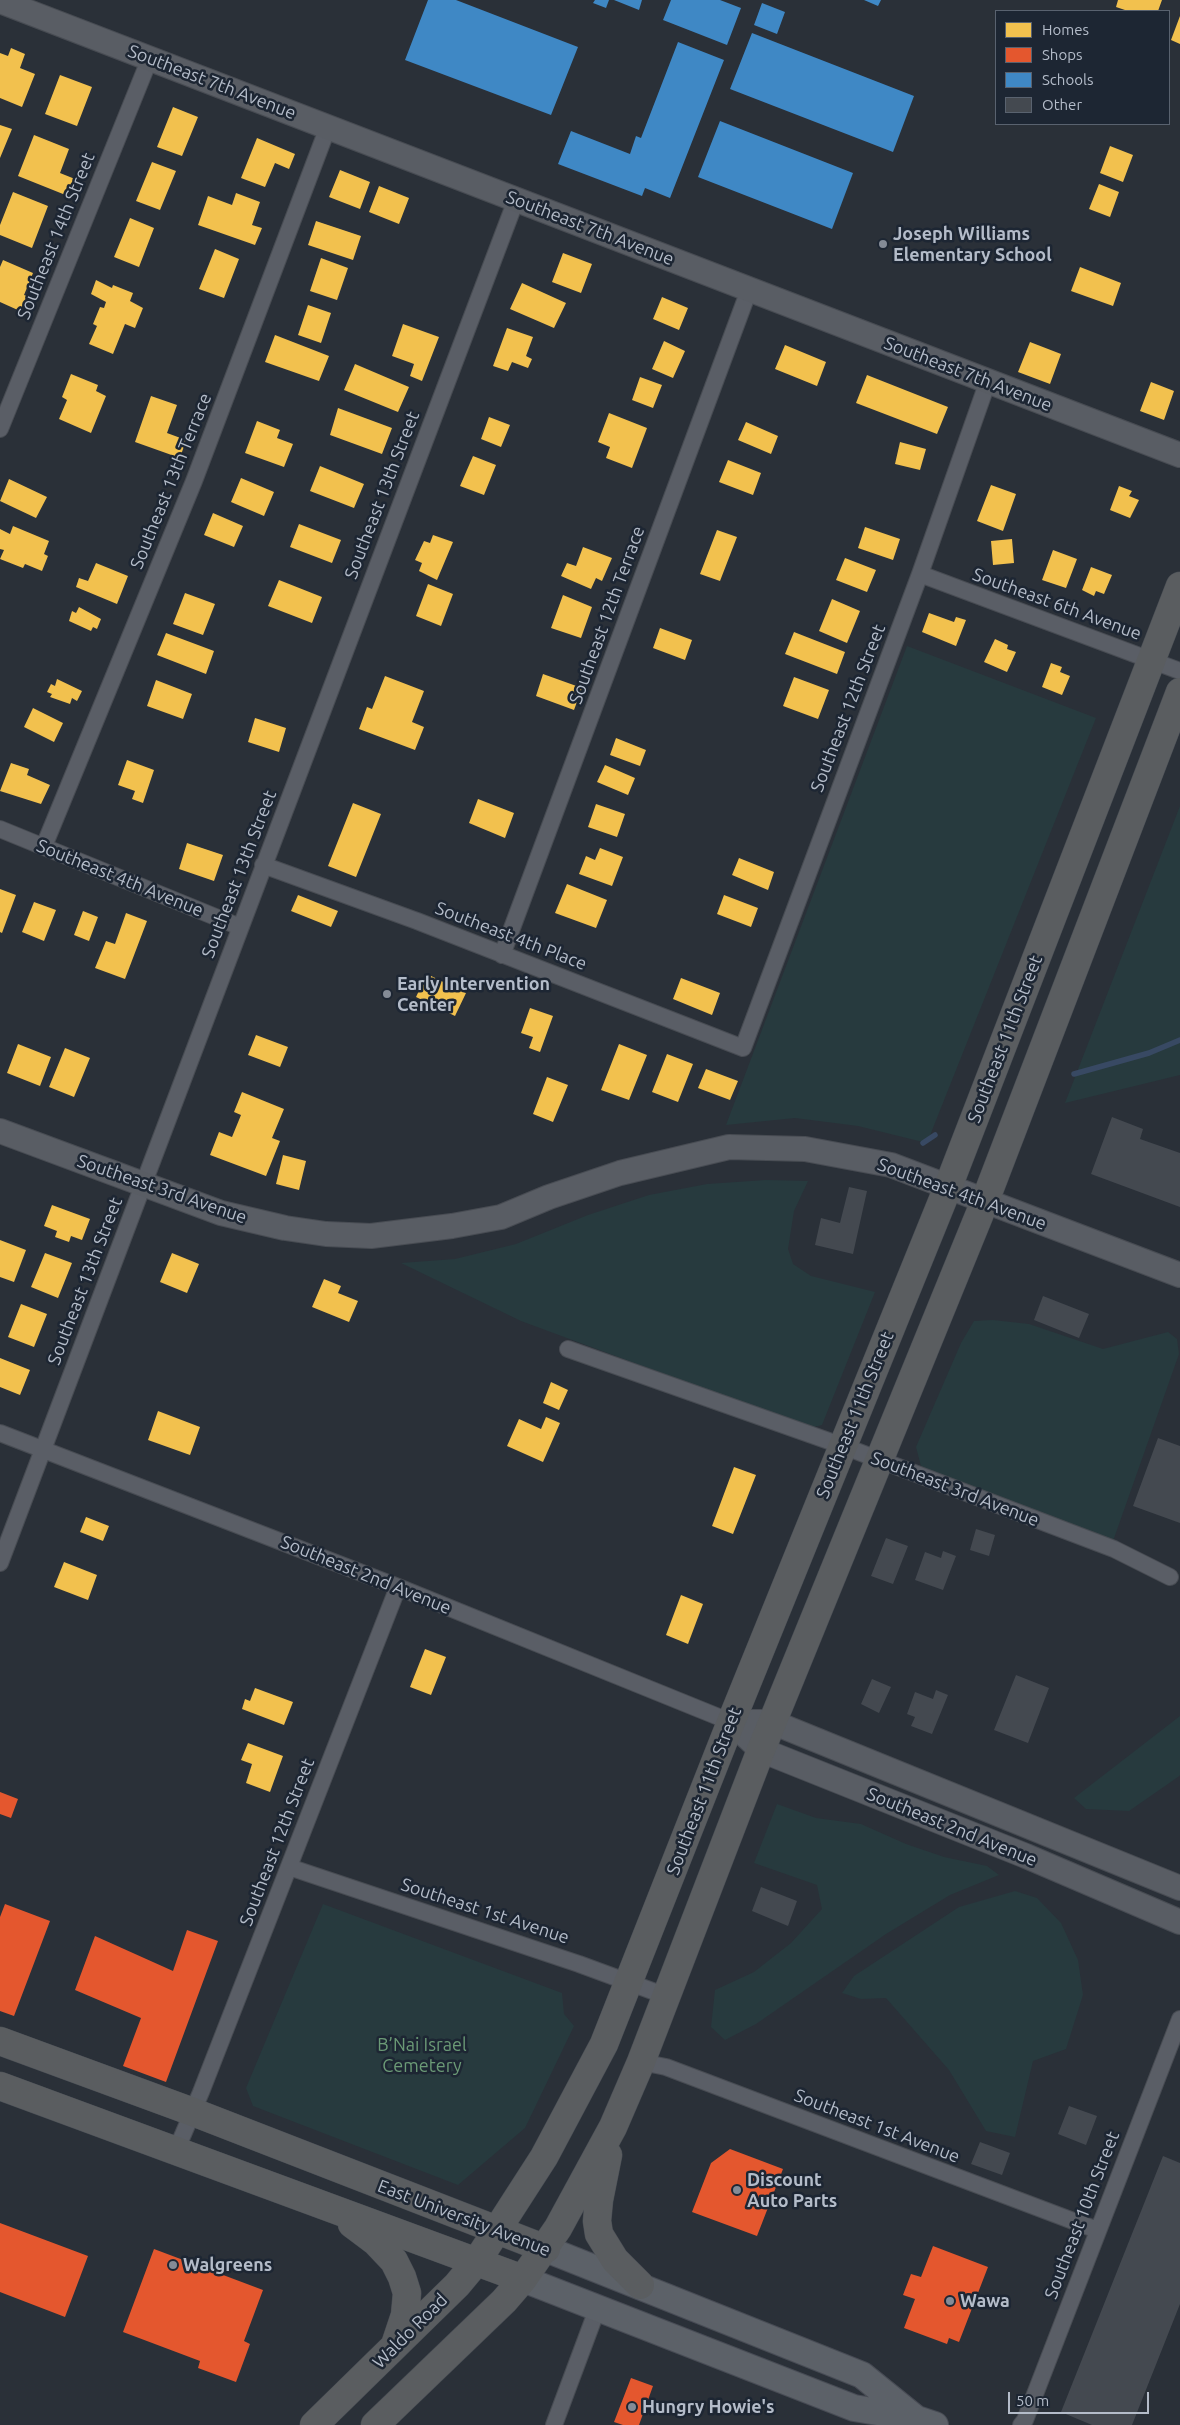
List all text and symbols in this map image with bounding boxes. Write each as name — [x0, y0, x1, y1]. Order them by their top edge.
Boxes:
legend — [995, 10, 1170, 125]
text: Homes — [1042, 21, 1089, 38]
street label: Southeast 7th Avenue — [125, 40, 299, 124]
text: Shops — [1042, 46, 1083, 63]
text: Schools — [1042, 71, 1093, 88]
text: Other — [1042, 96, 1082, 113]
street label: Southeast 14th Street — [13, 150, 99, 322]
street label: Southeast 7th Avenue — [503, 186, 677, 270]
place label: Joseph Williams Elementary School — [893, 223, 1052, 266]
marker: Joseph Williams Elementary School — [877, 238, 889, 250]
street label: Southeast 7th Avenue — [881, 332, 1055, 416]
street label: Southeast 13th Terrace — [126, 390, 216, 572]
street label: Southeast 13th Street — [340, 408, 424, 582]
street label: Southeast 12th Terrace — [565, 523, 649, 707]
street label: Southeast 6th Avenue — [970, 563, 1144, 645]
street label: Southeast 12th Street — [806, 621, 890, 795]
street label: Southeast 13th Street — [197, 787, 281, 961]
street label: Southeast 4th Avenue — [33, 835, 207, 921]
street label: Southeast 4th Place — [432, 897, 590, 975]
street label: Southeast 11th Street — [963, 952, 1047, 1126]
place label: Early Intervention Center — [397, 973, 550, 1016]
marker: Early Intervention Center — [381, 988, 393, 1000]
street label: Southeast 3rd Avenue — [74, 1150, 250, 1228]
street label: Southeast 4th Avenue — [875, 1153, 1049, 1235]
street label: Southeast 13th Street — [43, 1194, 127, 1368]
street label: Southeast 11th Street — [812, 1329, 898, 1501]
street label: Southeast 3rd Avenue — [868, 1447, 1042, 1531]
street label: Southeast 2nd Avenue — [278, 1531, 454, 1619]
street label: Southeast 11th Street — [662, 1704, 746, 1878]
street label: Southeast 12th Street — [235, 1755, 319, 1929]
street label: Southeast 2nd Avenue — [864, 1783, 1040, 1871]
street label: Southeast 1st Avenue — [398, 1874, 572, 1948]
park label: B’Nai Israel Cemetery — [377, 2034, 467, 2076]
street label: Southeast 1st Avenue — [791, 2084, 963, 2168]
street label: Southeast 10th Street — [1040, 2128, 1124, 2302]
place label: Discount Auto Parts — [747, 2169, 837, 2212]
street label: East University Avenue — [374, 2175, 554, 2261]
marker: Discount Auto Parts — [731, 2184, 743, 2196]
place label: Walgreens — [183, 2254, 272, 2276]
marker: Walgreens — [167, 2259, 179, 2271]
street label: Waldo Road — [368, 2289, 452, 2373]
place label: Wawa — [960, 2290, 1010, 2312]
marker: Wawa — [944, 2295, 956, 2307]
scale bar — [1010, 2382, 1151, 2414]
text: 50 m — [1016, 2392, 1049, 2409]
place label: Hungry Howie's — [642, 2396, 774, 2418]
marker: Hungry Howie's — [626, 2401, 638, 2413]

